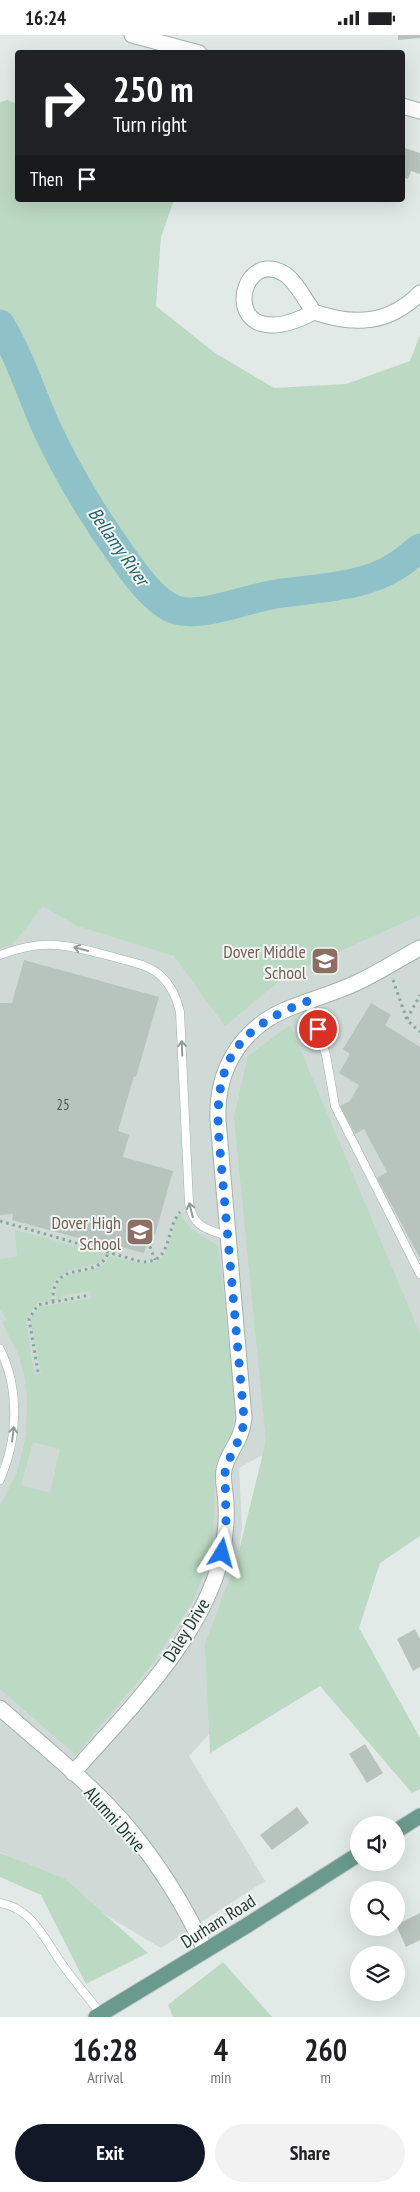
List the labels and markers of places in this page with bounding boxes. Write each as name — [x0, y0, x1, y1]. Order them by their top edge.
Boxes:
place label: Dover Middle School — [223, 940, 307, 984]
school or university icon: Dover Middle School — [310, 946, 340, 976]
pin — [297, 1008, 339, 1050]
place label: Dover High School — [52, 1211, 122, 1255]
school or university icon: Dover High School — [125, 1217, 155, 1247]

